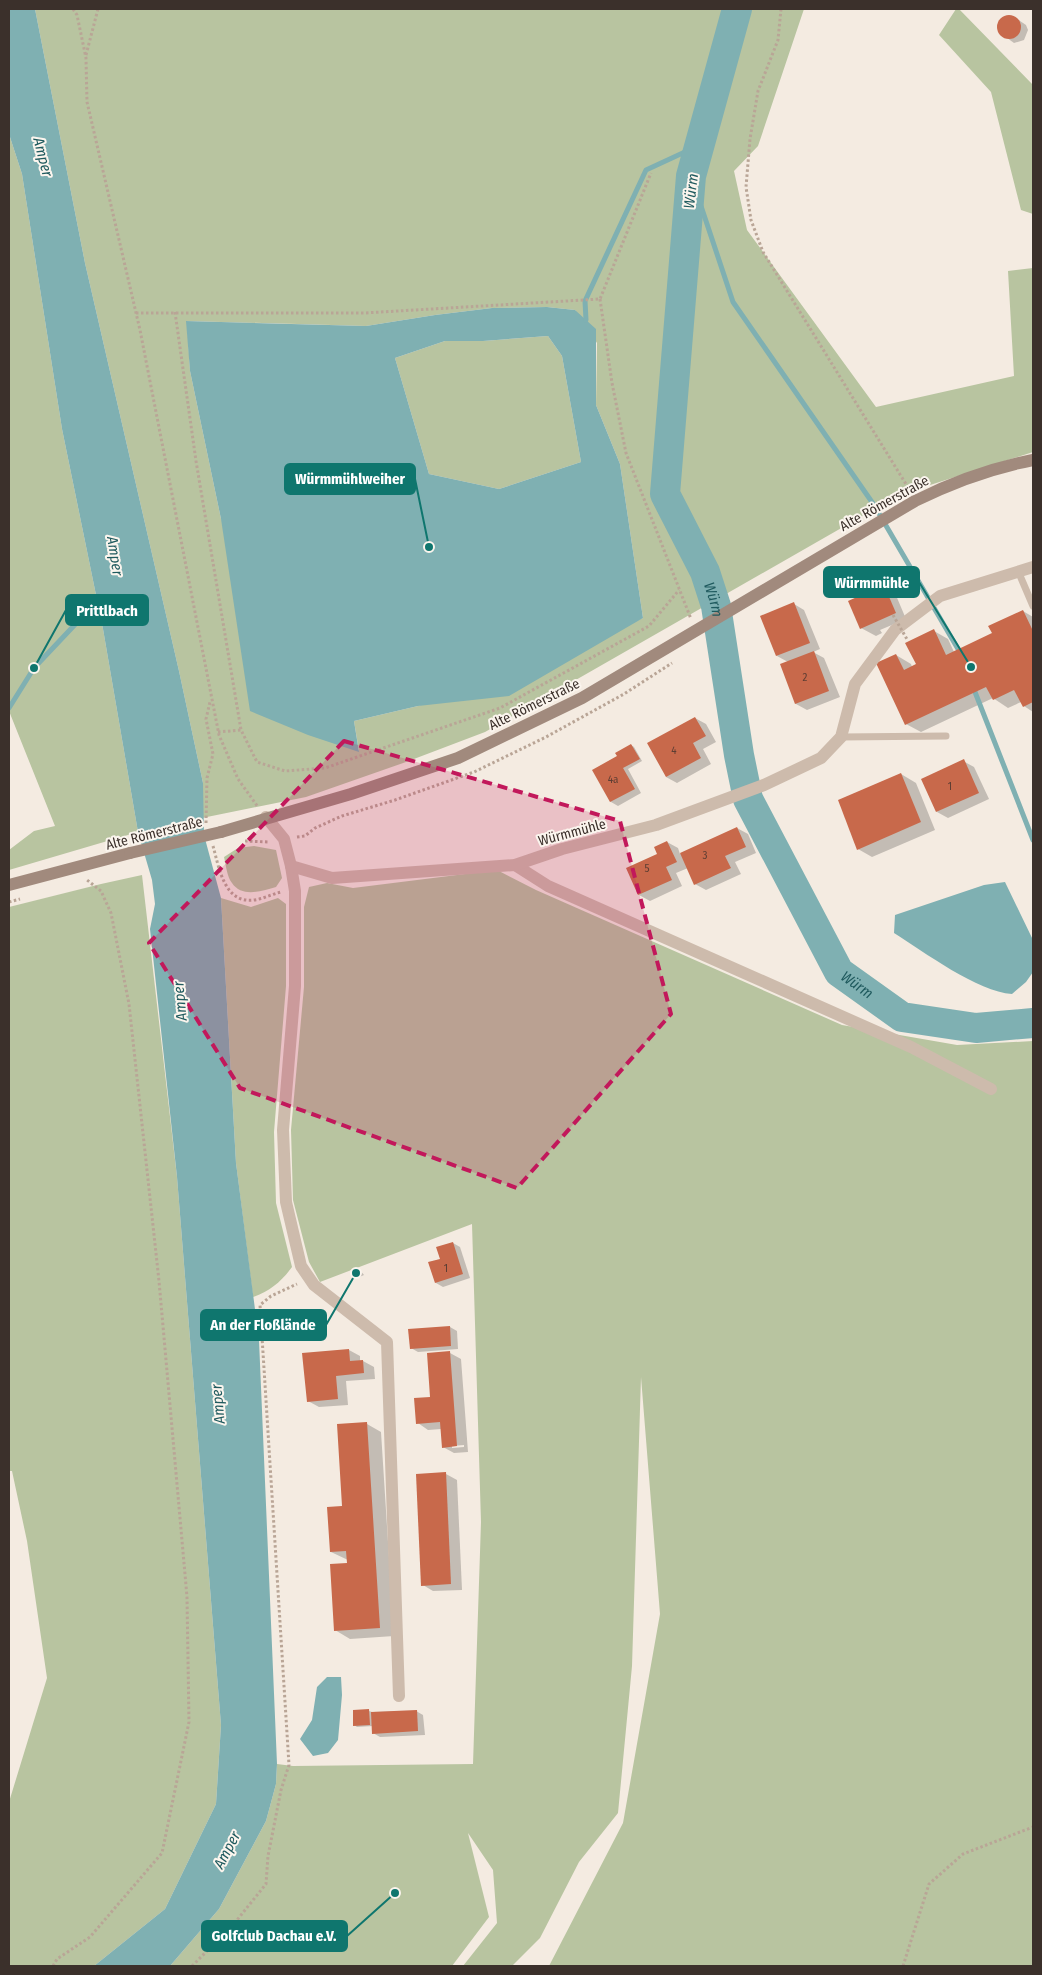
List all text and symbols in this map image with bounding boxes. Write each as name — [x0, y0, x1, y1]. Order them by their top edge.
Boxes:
water label: Amper — [29, 135, 57, 179]
water label: Würm — [680, 172, 702, 210]
callout: Würmmühlweiher — [285, 464, 415, 494]
text: Würmmühlweiher — [295, 470, 406, 488]
street label: Alte Römerstraße — [837, 472, 932, 535]
water label: Amper — [103, 534, 127, 578]
callout: Würmmühle — [824, 567, 919, 597]
text: Würmmühle — [835, 574, 910, 592]
water label: Würm — [700, 580, 727, 618]
callout: Prittlbach — [66, 595, 148, 625]
text: Prittlbach — [76, 602, 138, 620]
house number: 2 — [803, 671, 808, 684]
street label: Alte Römerstraße — [486, 675, 583, 734]
house number: 4 — [671, 744, 677, 757]
house number: 4a — [608, 773, 618, 786]
house number: 1 — [948, 780, 952, 793]
street label: Alte Römerstraße — [104, 813, 204, 854]
street label: Würmmühle — [536, 815, 608, 850]
house number: 3 — [703, 849, 708, 862]
house number: 5 — [644, 862, 650, 875]
water label: Würm — [837, 967, 877, 1003]
water label: Amper — [169, 980, 191, 1022]
house number: 1 — [444, 1262, 448, 1275]
callout: An der Floßlände — [201, 1310, 326, 1340]
text: An der Floßlände — [209, 1316, 316, 1334]
water label: Amper — [207, 1383, 229, 1425]
water label: Amper — [209, 1828, 245, 1873]
callout: Golfclub Dachau e.V. — [202, 1921, 347, 1951]
text: Golfclub Dachau e.V. — [211, 1927, 337, 1945]

